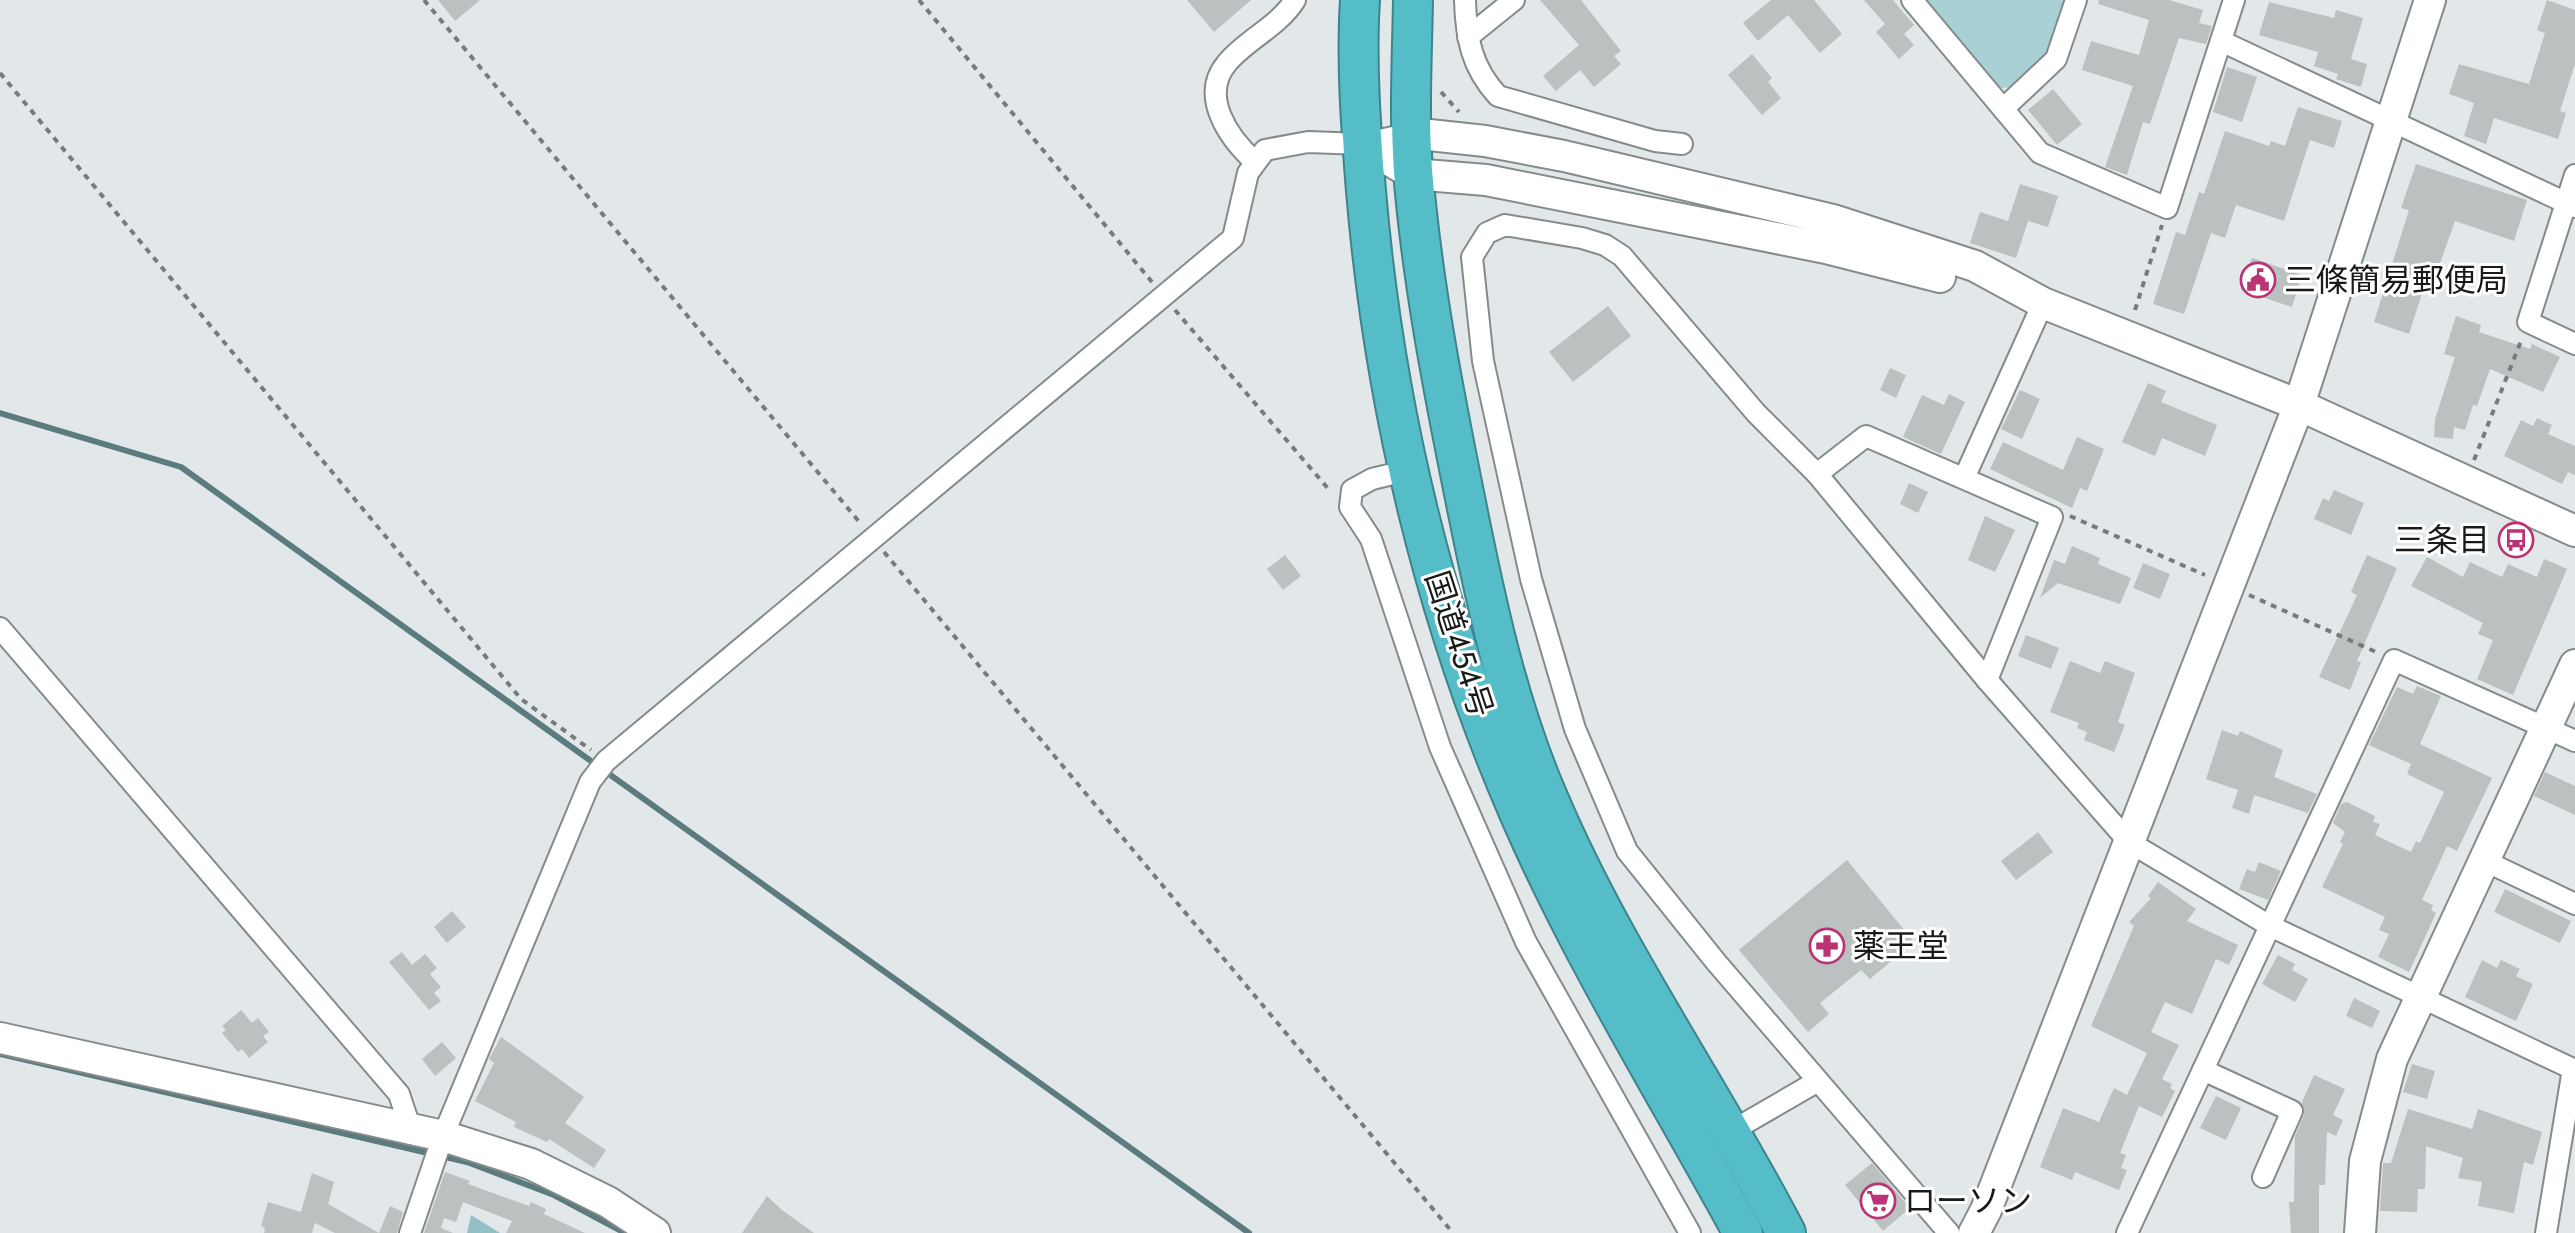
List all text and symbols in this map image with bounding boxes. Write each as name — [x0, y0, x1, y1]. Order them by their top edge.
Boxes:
place label: 三條簡易郵便局 — [2284, 257, 2508, 303]
public building icon: 三條簡易郵便局 — [2239, 261, 2277, 299]
place label: 三条目 — [2394, 517, 2490, 563]
bus stop icon: 三条目 — [2497, 521, 2535, 559]
street label: 国道454号 — [1414, 565, 1504, 723]
place label: 薬王堂 — [1853, 923, 1949, 969]
pharmacy icon: 薬王堂 — [1808, 927, 1846, 965]
place label: ローソン — [1904, 1178, 2032, 1224]
supermarket icon: ローソン — [1859, 1182, 1897, 1220]

